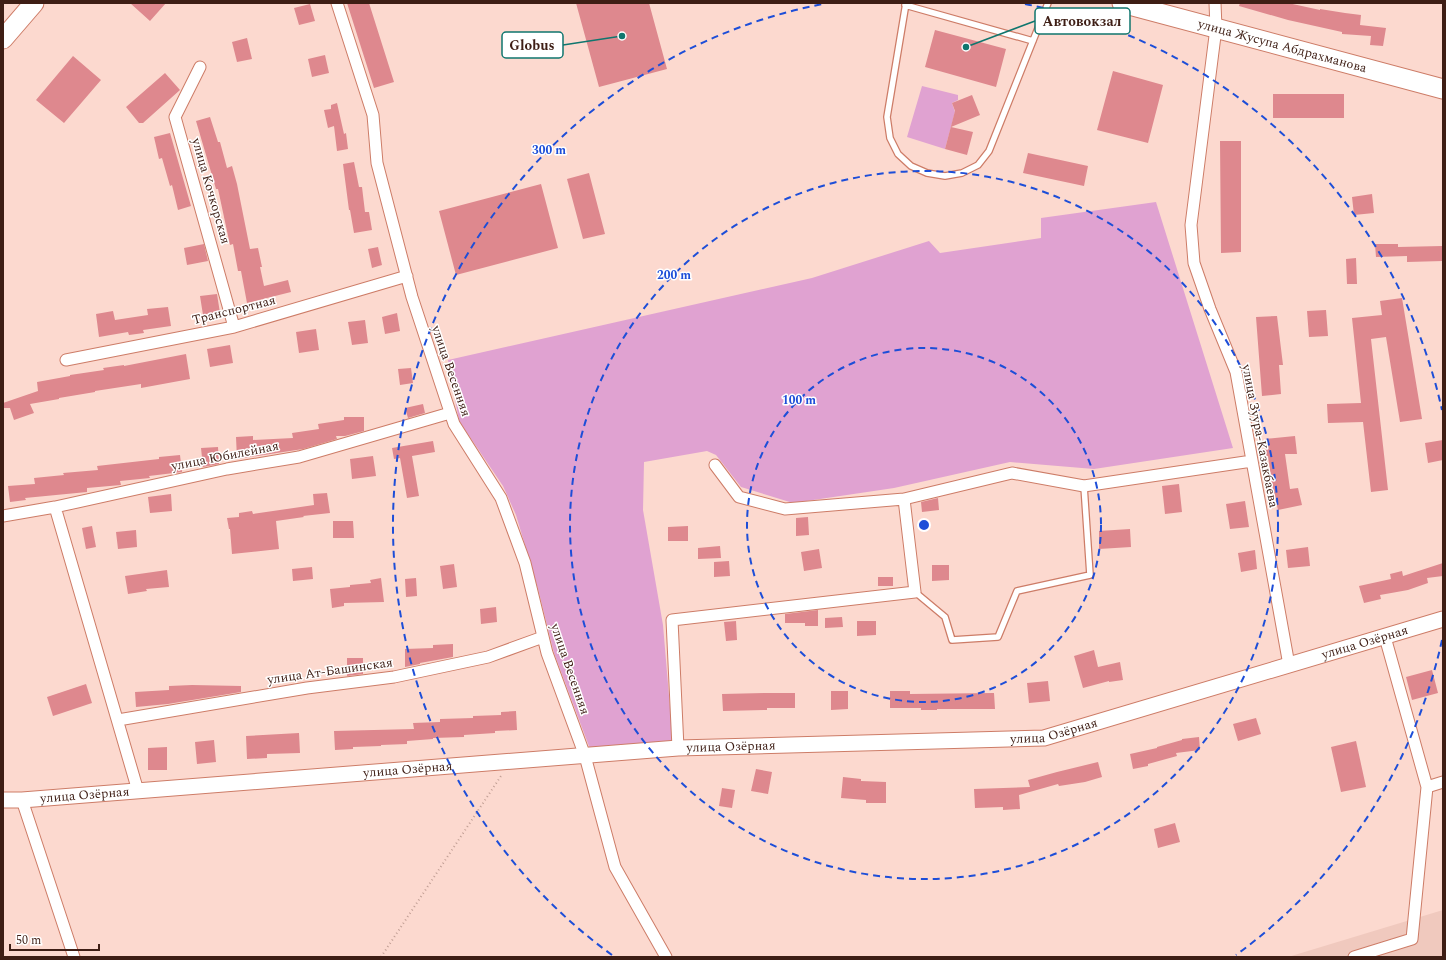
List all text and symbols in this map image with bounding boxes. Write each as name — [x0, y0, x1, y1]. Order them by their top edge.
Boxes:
callout: Автовокзал — [1035, 8, 1130, 34]
text: Автовокзал — [1043, 11, 1122, 32]
street label: улица Жусупа Абдрахманова — [1195, 14, 1370, 78]
callout: Globus — [502, 32, 563, 58]
text: Globus — [509, 35, 555, 56]
street label: улица Кочкорская — [186, 135, 236, 246]
text: 300 m — [532, 141, 566, 160]
text: 200 m — [657, 266, 691, 285]
street label: Транспортная — [190, 290, 278, 330]
street label: улица Весенняя — [426, 322, 476, 419]
street label: улица Зуура-Казакбаева — [1236, 362, 1284, 510]
text: 100 m — [782, 391, 816, 410]
street label: улица Юбилейная — [169, 436, 281, 476]
centre of rings — [917, 518, 931, 532]
street label: улица Весенняя — [545, 620, 595, 717]
street label: улица Озёрная — [1318, 620, 1411, 665]
street label: улица Ат-Башинская — [265, 652, 394, 690]
street label: улица Озёрная — [1009, 713, 1100, 749]
street label: улица Озёрная — [685, 735, 776, 758]
street label: улица Озёрная — [361, 756, 453, 783]
street label: улица Озёрная — [39, 782, 130, 809]
scale bar — [10, 926, 99, 952]
text: 50 m — [16, 931, 41, 950]

